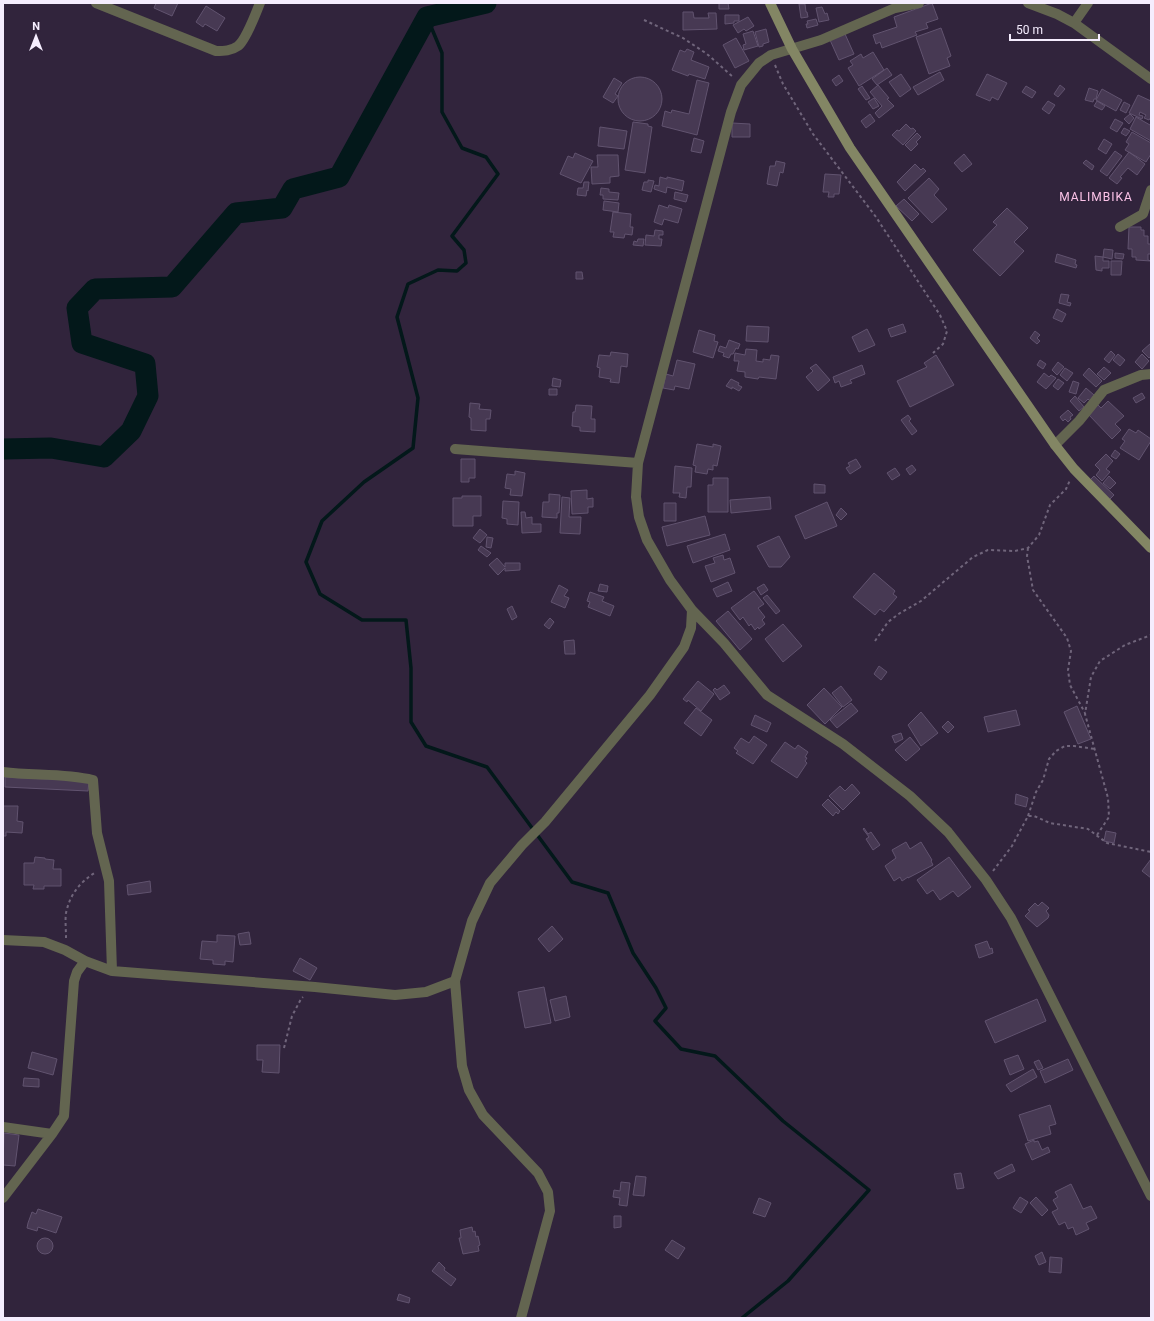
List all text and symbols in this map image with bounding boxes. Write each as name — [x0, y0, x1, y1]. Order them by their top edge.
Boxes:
north arrow — [16, 16, 56, 56]
scale bar — [1010, 16, 1099, 42]
text: N — [32, 20, 40, 33]
text: 50 m — [1016, 23, 1043, 37]
district label: MALIMBIKA — [1059, 190, 1133, 204]

